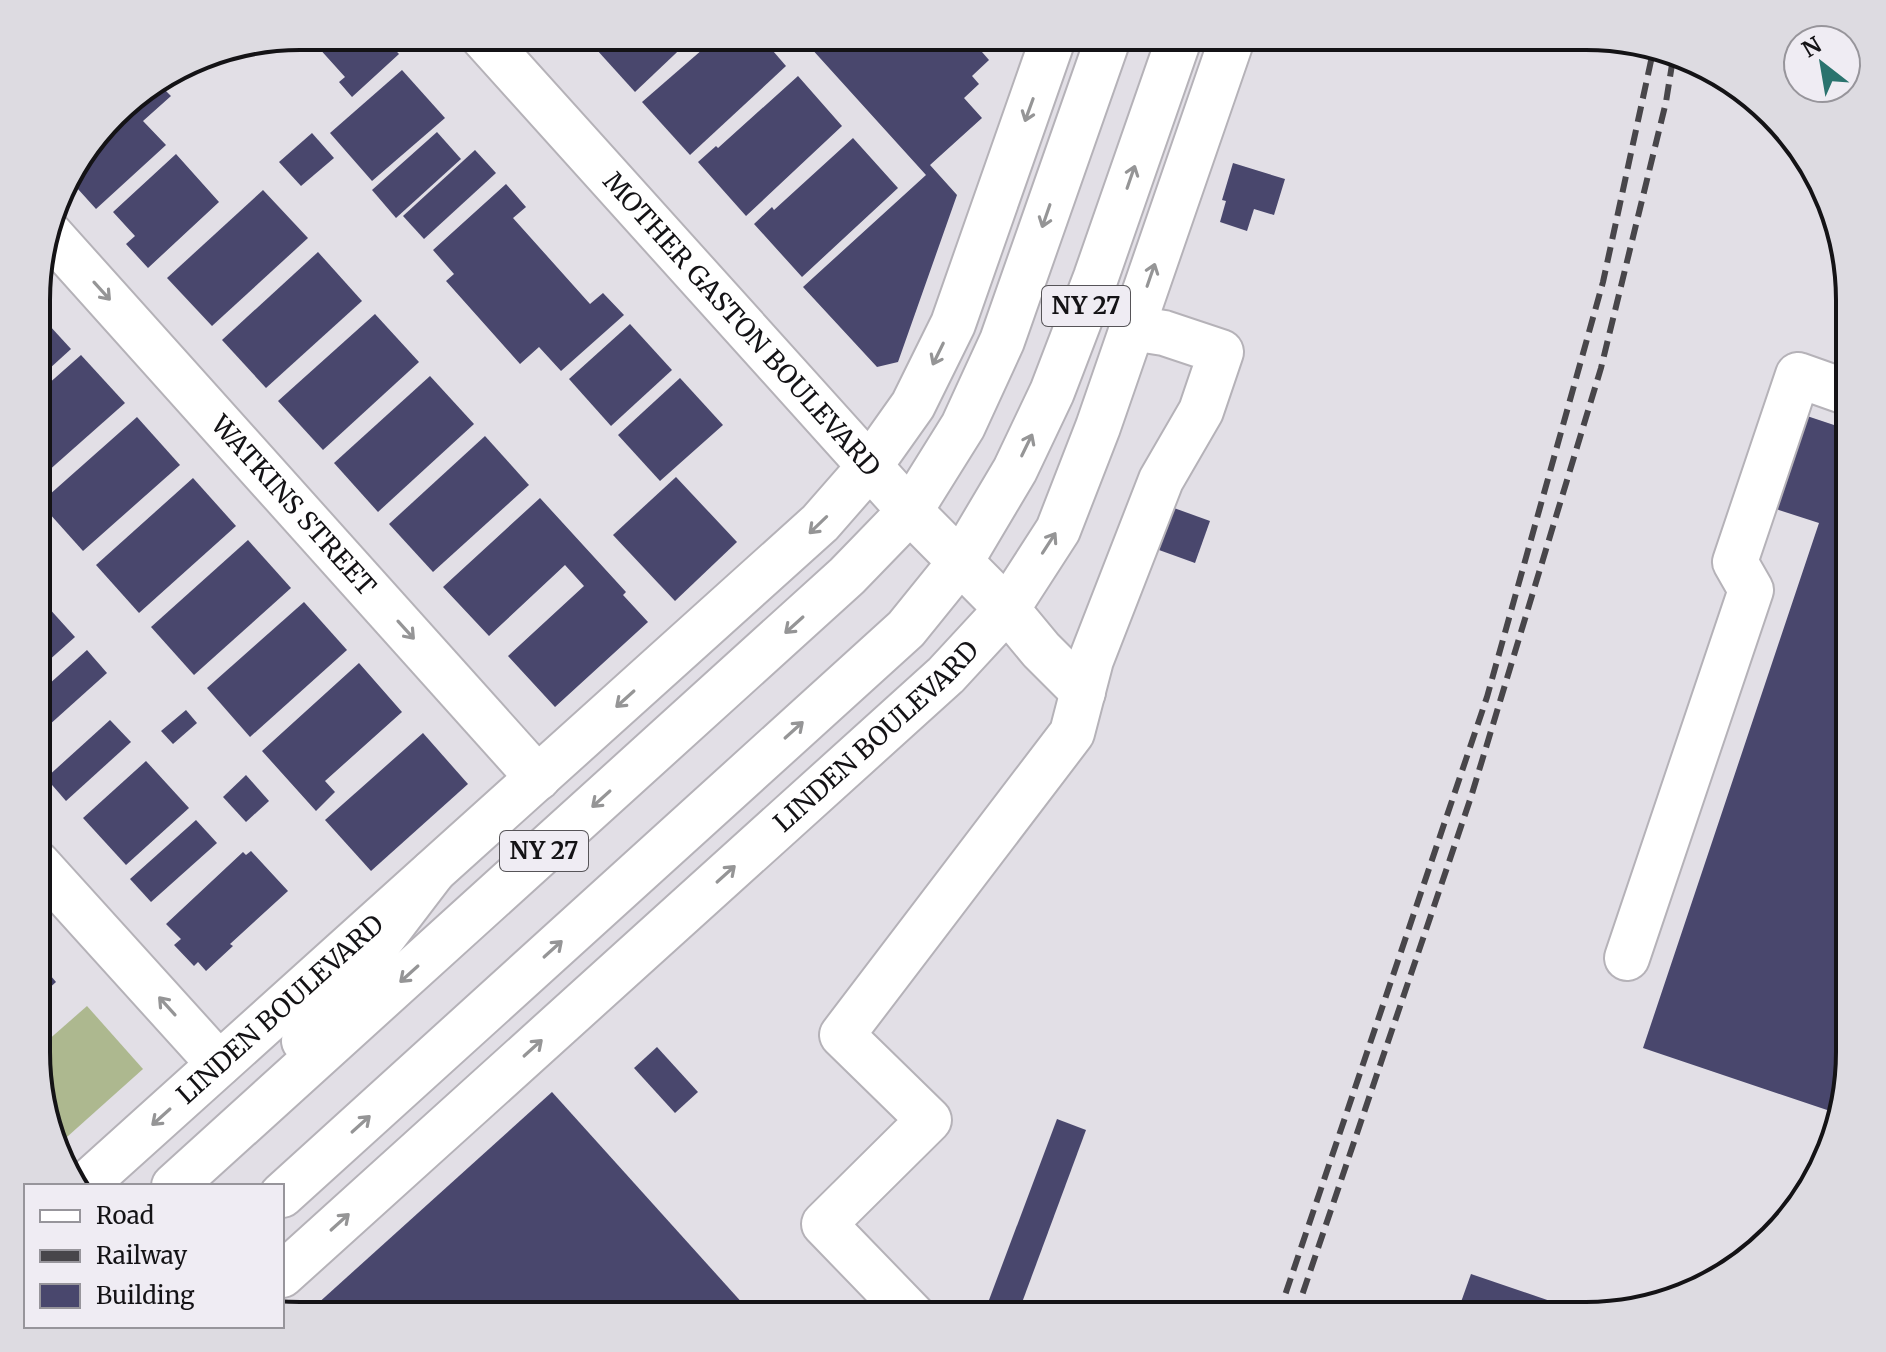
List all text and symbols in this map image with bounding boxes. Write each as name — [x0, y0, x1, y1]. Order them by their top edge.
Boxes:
north arrow — [1782, 24, 1862, 104]
text: N — [1797, 30, 1827, 63]
one-way arrow — [1021, 98, 1035, 122]
street label: MOTHER GASTON BOULEVARD — [596, 165, 888, 483]
one-way arrow — [1125, 165, 1140, 190]
one-way arrow — [1038, 203, 1052, 227]
one-way arrow — [1144, 262, 1159, 287]
one-way arrow — [92, 280, 110, 300]
road number: NY 27 — [1042, 286, 1130, 326]
one-way arrow — [930, 341, 945, 365]
street label: WATKINS STREET — [204, 407, 383, 602]
one-way arrow — [1020, 433, 1035, 457]
one-way arrow — [808, 515, 828, 533]
one-way arrow — [1041, 533, 1057, 555]
one-way arrow — [784, 615, 804, 634]
one-way arrow — [396, 620, 414, 640]
street label: LINDEN BOULEVARD — [767, 634, 985, 839]
one-way arrow — [615, 690, 635, 708]
one-way arrow — [784, 721, 804, 740]
one-way arrow — [592, 790, 612, 808]
road number: NY 27 — [500, 831, 588, 871]
one-way arrow — [715, 865, 735, 883]
street label: LINDEN BOULEVARD — [170, 907, 390, 1111]
one-way arrow — [542, 940, 563, 959]
one-way arrow — [399, 964, 419, 982]
one-way arrow — [158, 997, 176, 1017]
one-way arrow — [522, 1039, 542, 1057]
one-way arrow — [151, 1107, 171, 1126]
one-way arrow — [350, 1115, 370, 1133]
legend — [24, 1184, 284, 1328]
text: Road — [96, 1200, 154, 1231]
one-way arrow — [329, 1214, 349, 1232]
text: Railway — [96, 1240, 187, 1271]
text: Building — [96, 1280, 195, 1311]

